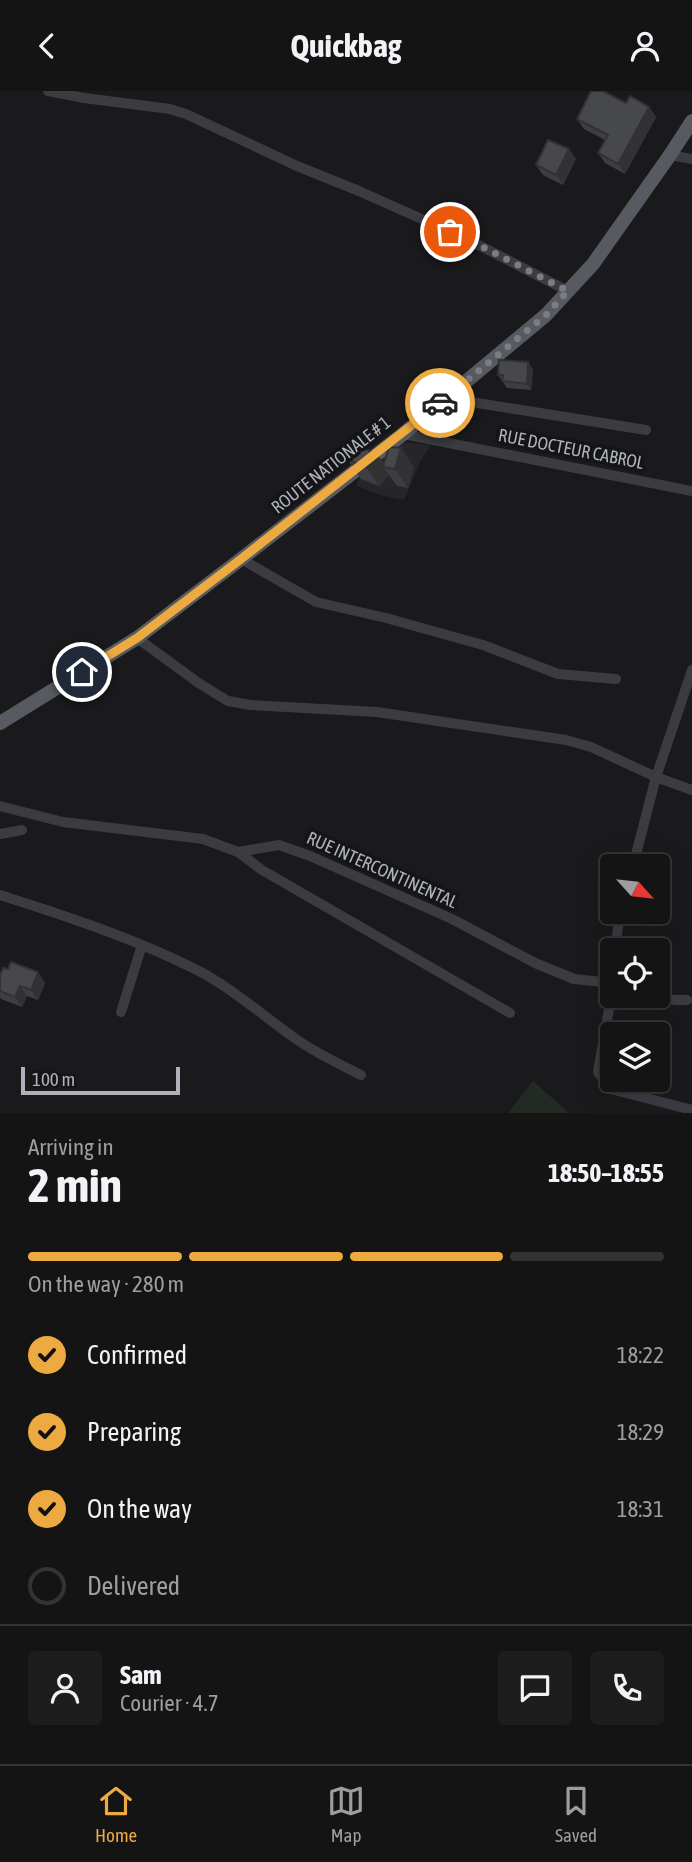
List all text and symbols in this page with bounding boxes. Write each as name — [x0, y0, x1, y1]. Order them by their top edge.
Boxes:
icon: back — [28, 27, 66, 65]
text: Quickbag — [290, 27, 402, 64]
icon: person — [626, 27, 664, 65]
pin — [420, 202, 480, 262]
icon: bag — [431, 213, 469, 251]
courier — [405, 368, 475, 438]
icon: car — [421, 384, 459, 422]
street label: ROUTE NATIONALE # 1 — [267, 412, 394, 518]
street label: RUE DOCTEUR CABROL — [497, 424, 646, 473]
pin — [52, 642, 112, 702]
icon: home — [63, 653, 101, 691]
street label: RUE INTERCONTINENTAL — [304, 827, 461, 912]
north arrow — [600, 854, 670, 924]
map controls — [600, 854, 670, 1092]
button: locate — [600, 938, 670, 1008]
button: layers — [600, 1022, 670, 1092]
scale bar — [21, 1064, 180, 1096]
text: 100 m — [32, 1068, 75, 1090]
text: Arriving in — [28, 1134, 114, 1160]
text: 18:50–18:55 — [548, 1158, 664, 1188]
text: 2 min — [28, 1159, 122, 1212]
text: On the way · 280 m — [28, 1271, 184, 1297]
icon: check — [28, 1336, 66, 1374]
text: Confirmed — [87, 1340, 187, 1370]
text: 18:22 — [617, 1342, 664, 1368]
icon: check — [28, 1413, 66, 1451]
text: Preparing — [87, 1417, 181, 1447]
text: 18:29 — [617, 1419, 664, 1445]
icon: check — [28, 1490, 66, 1528]
text: On the way — [87, 1494, 192, 1524]
text: 18:31 — [617, 1496, 664, 1522]
text: Delivered — [87, 1571, 180, 1601]
button: person — [28, 1651, 102, 1725]
button: chat — [498, 1651, 572, 1725]
button: phone — [590, 1651, 664, 1725]
text: Sam — [120, 1660, 162, 1690]
text: Courier · 4.7 — [120, 1690, 219, 1716]
tab: Home — [95, 1782, 137, 1846]
tab: Map — [327, 1782, 365, 1846]
tab: Saved — [555, 1782, 597, 1846]

